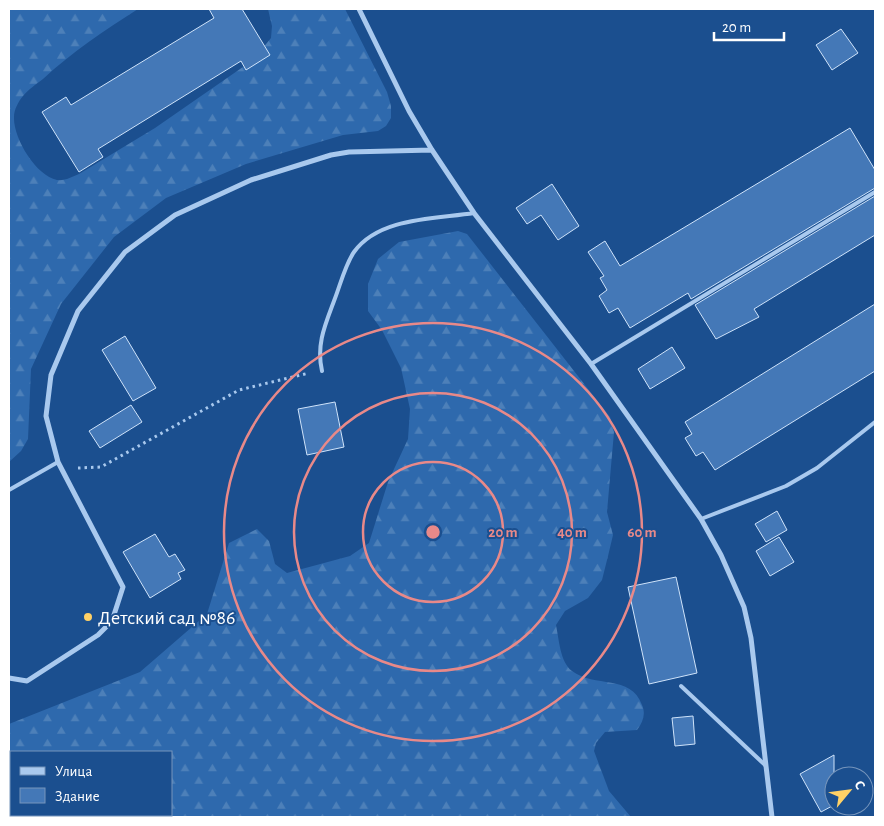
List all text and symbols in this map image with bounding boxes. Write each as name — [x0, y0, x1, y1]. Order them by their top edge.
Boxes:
scale bar — [714, 10, 784, 42]
text: 20 m — [722, 20, 751, 35]
centre of rings — [424, 523, 442, 541]
text: 20 m — [488, 525, 518, 540]
text: 40 m — [557, 525, 587, 540]
text: 60 m — [627, 525, 657, 540]
place label: Детский сад №86 — [98, 608, 235, 628]
marker: Детский сад №86 — [82, 611, 94, 623]
legend — [10, 751, 172, 816]
text: Улица — [55, 764, 92, 779]
north arrow — [824, 766, 874, 816]
text: С — [851, 778, 868, 792]
text: Здание — [55, 789, 100, 804]

